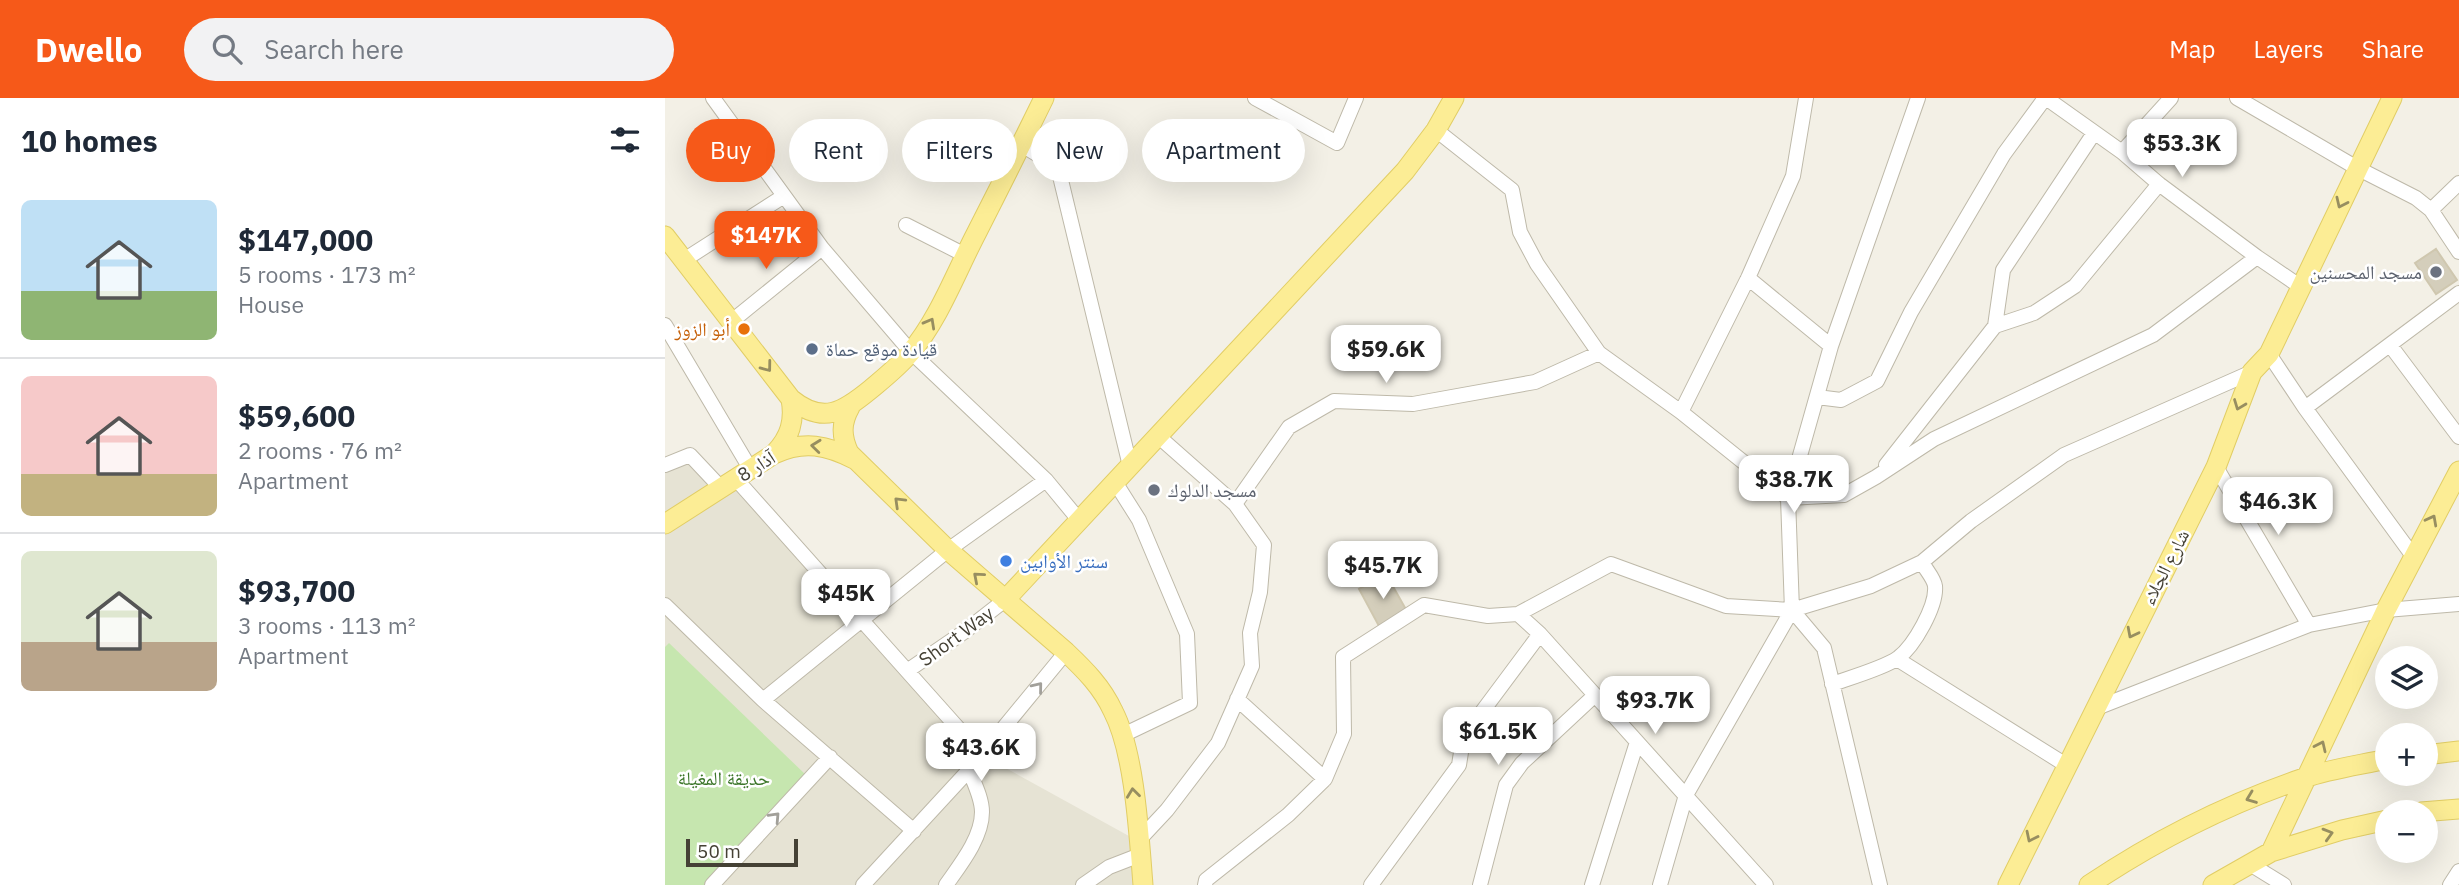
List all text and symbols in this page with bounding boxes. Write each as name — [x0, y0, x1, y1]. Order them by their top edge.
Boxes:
search box — [184, 18, 674, 81]
text: Dwello — [35, 28, 142, 71]
icon: search — [208, 30, 246, 68]
text: Search here — [264, 32, 404, 66]
text: Map — [2169, 33, 2216, 65]
text: Layers — [2254, 33, 2324, 65]
text: Share — [2362, 33, 2424, 65]
chip: Buy — [686, 119, 775, 182]
chip: Rent — [789, 119, 888, 182]
chip: Filters — [902, 119, 1017, 182]
chip: New — [1031, 119, 1128, 182]
chip: Apartment — [1142, 119, 1305, 182]
pin: $53.3K — [2125, 120, 2239, 179]
text: 10 homes — [21, 121, 158, 160]
icon: filters — [606, 121, 644, 159]
text: $53.3K — [2143, 127, 2221, 157]
one-way arrow — [2335, 196, 2349, 208]
pin: $147K — [717, 212, 815, 271]
text: $147K — [730, 219, 802, 249]
text: $147,000 — [238, 220, 373, 259]
icon: home — [77, 228, 161, 312]
text: 5 rooms · 173 m² — [238, 259, 416, 289]
place label: مسجد المحسنين — [2309, 260, 2422, 284]
marker: مسجد المحسنين — [2428, 264, 2444, 280]
text: House — [238, 289, 304, 319]
place label: أبو الزوز — [673, 317, 730, 341]
one-way arrow — [922, 317, 935, 330]
marker: أبو الزوز — [736, 321, 752, 337]
pin: $59.6K — [1329, 326, 1443, 385]
text: $59.6K — [1347, 333, 1425, 363]
place label: قيادة موقع حماة — [826, 337, 937, 362]
marker: قيادة موقع حماة — [804, 341, 820, 357]
one-way arrow — [759, 360, 772, 372]
text: $59,600 — [238, 396, 355, 435]
one-way arrow — [2234, 399, 2248, 411]
icon: home — [77, 404, 161, 488]
text: 2 rooms · 76 m² — [238, 435, 402, 465]
one-way arrow — [810, 439, 821, 454]
street label: 8 آذار — [733, 445, 780, 487]
pin: $38.7K — [1737, 456, 1851, 515]
text: $38.7K — [1755, 463, 1833, 493]
text: Apartment — [238, 465, 349, 495]
place label: مسجد الدلوك — [1168, 478, 1256, 502]
pin: $46.3K — [2221, 478, 2335, 537]
marker: مسجد الدلوك — [1146, 482, 1162, 498]
text: $46.3K — [2239, 485, 2317, 515]
one-way arrow — [894, 498, 907, 511]
one-way arrow — [2424, 515, 2437, 527]
street label: شارع الجلاء — [2136, 525, 2194, 609]
pin: $45.7K — [1326, 542, 1440, 601]
place label: سنتر الأوابين — [1020, 549, 1108, 573]
text: $45.7K — [1344, 549, 1422, 579]
marker: سنتر الأوابين — [998, 553, 1014, 569]
pin: $45K — [805, 570, 887, 629]
text: $93,700 — [238, 571, 355, 610]
one-way arrow — [974, 573, 987, 585]
text: $45K — [817, 577, 875, 607]
icon: home — [77, 579, 161, 663]
street label: Short Way — [914, 600, 999, 671]
text: 3 rooms · 113 m² — [238, 610, 416, 640]
one-way arrow — [2127, 626, 2141, 638]
text: Apartment — [238, 640, 349, 670]
map controls — [2375, 646, 2438, 863]
button: layers — [2375, 646, 2438, 709]
pin: $93.7K — [1598, 676, 1712, 736]
one-way arrow — [1030, 682, 1042, 695]
text: $93.7K — [1616, 684, 1694, 714]
pin: $61.5K — [1441, 708, 1555, 767]
text: $61.5K — [1459, 715, 1537, 745]
button: + — [2375, 723, 2438, 786]
pin: $43.6K — [924, 724, 1038, 783]
text: $43.6K — [942, 731, 1020, 761]
one-way arrow — [2313, 741, 2327, 753]
park label: حديقة المغيلة — [678, 766, 770, 790]
one-way arrow — [1125, 787, 1140, 799]
one-way arrow — [2245, 790, 2258, 804]
button: − — [2375, 800, 2438, 863]
one-way arrow — [767, 812, 779, 825]
one-way arrow — [2322, 828, 2334, 842]
one-way arrow — [2025, 830, 2039, 842]
scale bar — [686, 836, 798, 868]
text: 50 m — [697, 839, 741, 863]

